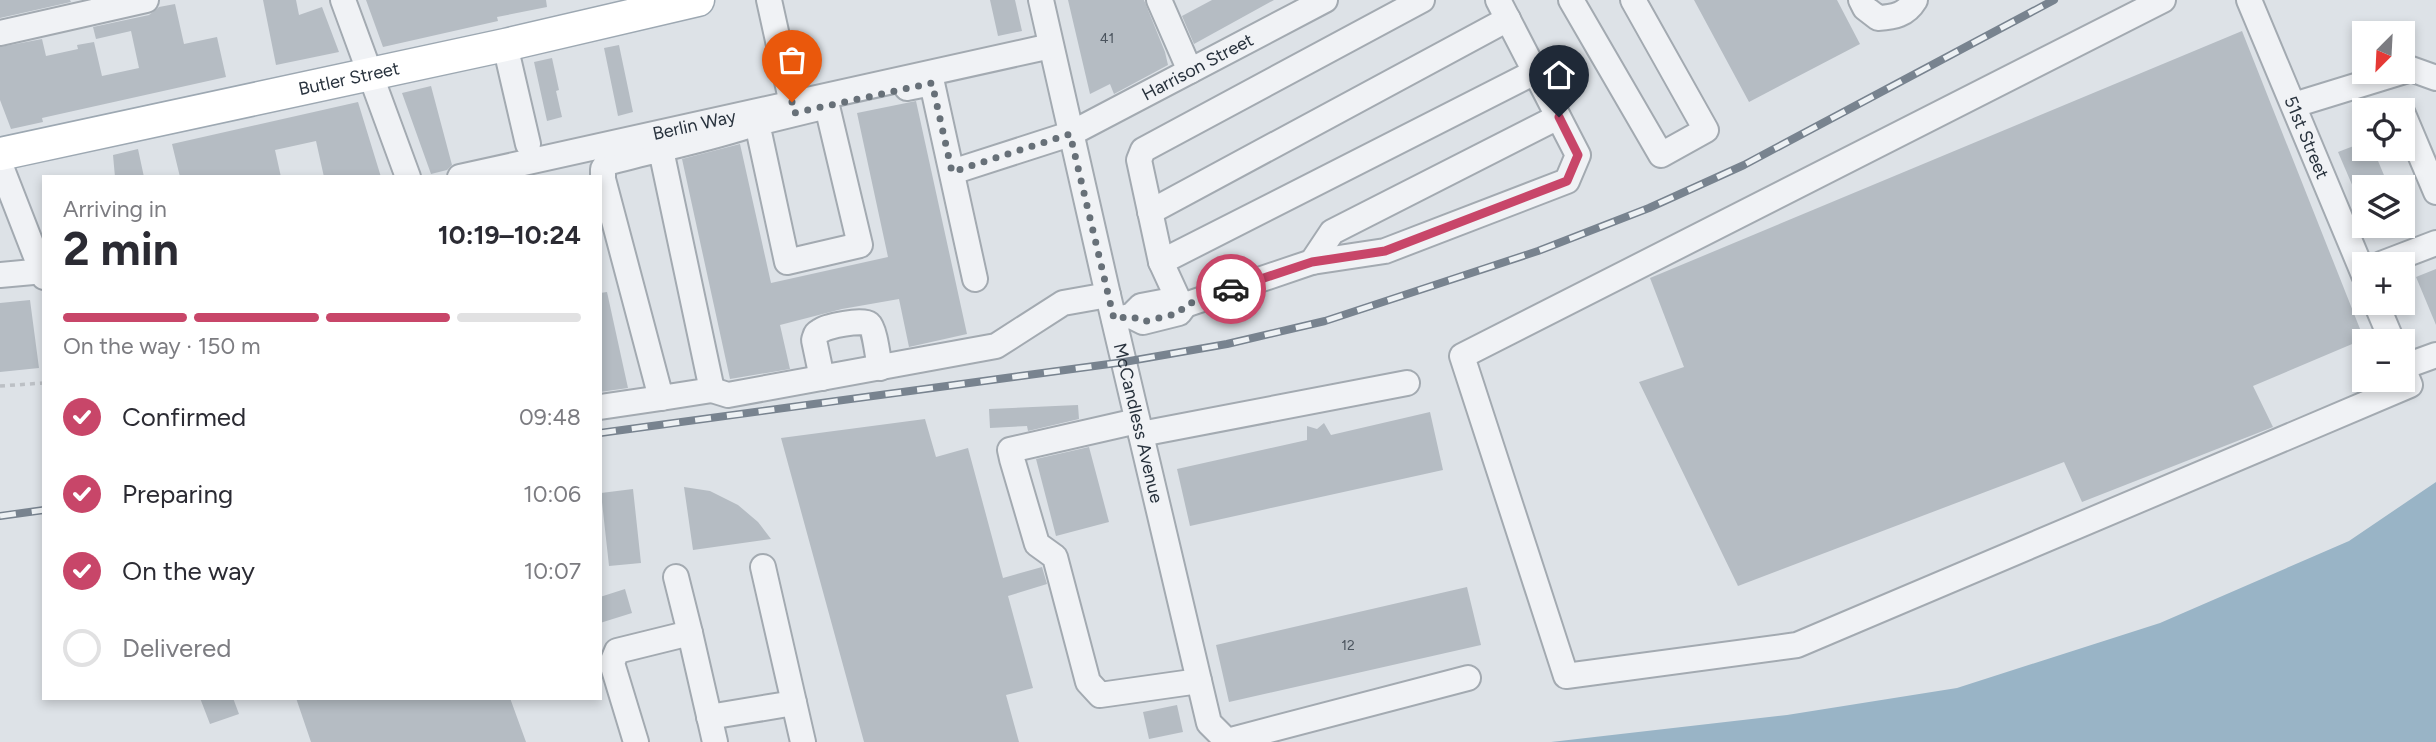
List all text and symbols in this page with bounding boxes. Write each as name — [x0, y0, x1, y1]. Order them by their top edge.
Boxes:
north arrow — [2352, 21, 2415, 84]
map controls — [2352, 21, 2415, 392]
street label: Harrison Street — [1138, 29, 1257, 105]
pin — [762, 30, 822, 102]
house number: 41 — [1100, 30, 1114, 47]
icon: bag — [773, 41, 811, 79]
pin — [1529, 45, 1589, 117]
icon: home — [1540, 56, 1578, 94]
street label: Butler Street — [296, 57, 402, 100]
street label: 51st Street — [2279, 93, 2334, 182]
button: locate — [2352, 98, 2415, 161]
street label: Berlin Way — [651, 105, 739, 145]
button: layers — [2352, 175, 2415, 238]
text: Arriving in — [63, 195, 167, 223]
text: 10:19–10:24 — [438, 219, 581, 251]
text: 2 min — [63, 221, 179, 277]
button: + — [2352, 252, 2415, 315]
courier — [1196, 254, 1266, 324]
icon: car — [1212, 270, 1250, 308]
button: − — [2352, 329, 2415, 392]
text: On the way · 150 m — [63, 332, 260, 360]
street label: McCandless Avenue — [1109, 341, 1168, 505]
icon: check — [63, 398, 101, 436]
text: Confirmed — [122, 401, 246, 433]
text: 09:48 — [519, 403, 581, 431]
icon: check — [63, 475, 101, 513]
text: Preparing — [122, 478, 233, 510]
text: 10:06 — [523, 480, 581, 508]
icon: check — [63, 552, 101, 590]
text: On the way — [122, 555, 255, 587]
text: 10:07 — [524, 557, 581, 585]
text: Delivered — [122, 632, 231, 664]
house number: 12 — [1341, 637, 1355, 654]

